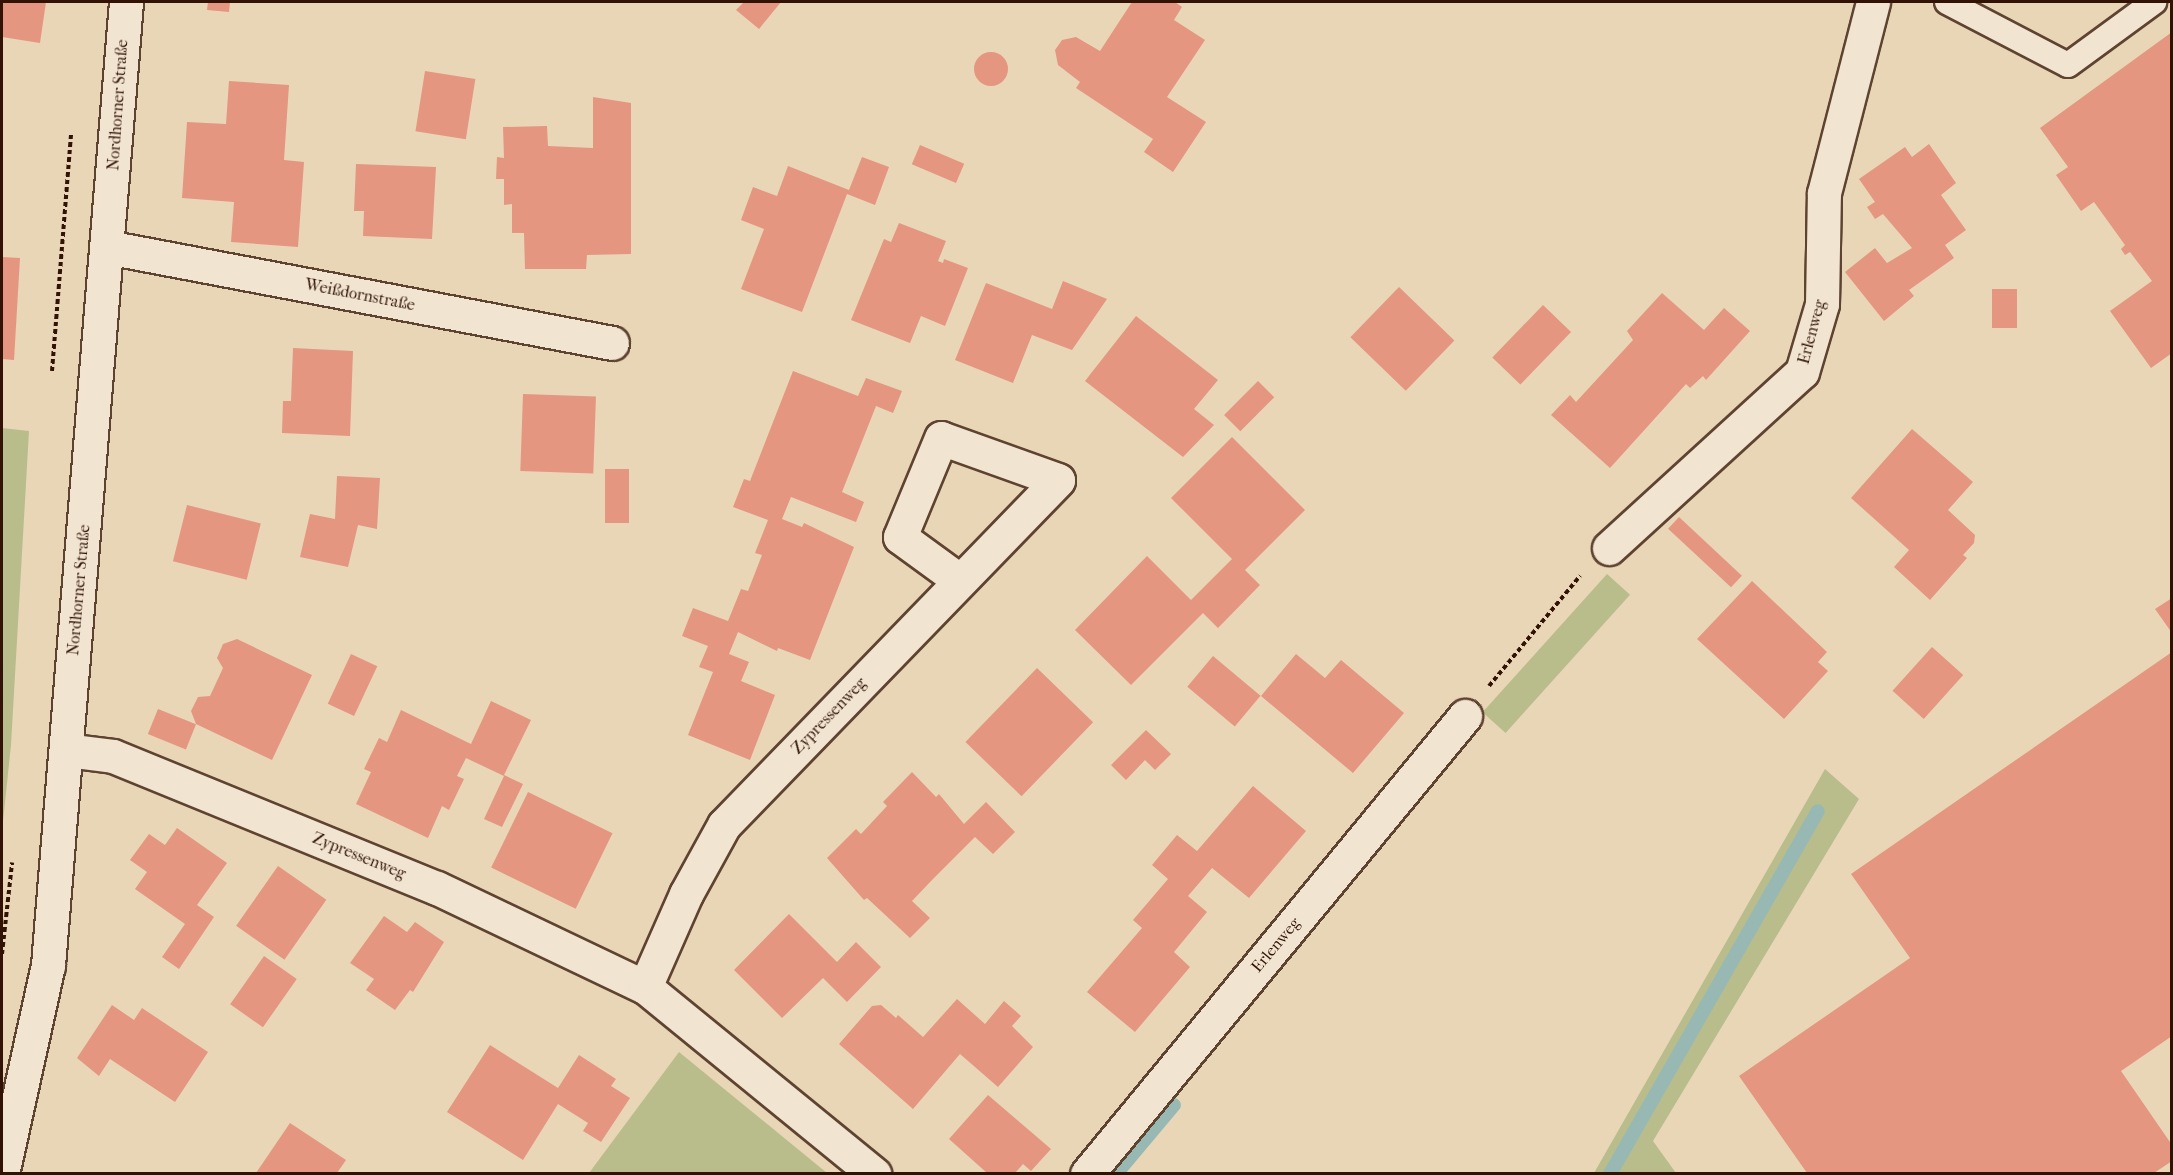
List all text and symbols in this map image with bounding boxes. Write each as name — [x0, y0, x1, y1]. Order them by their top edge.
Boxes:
street label: Nordhorner Straße — [104, 39, 132, 171]
street label: Weißdornstraße — [304, 275, 416, 315]
street label: Erlenweg — [1794, 298, 1830, 366]
street label: Nordhorner Straße — [64, 524, 94, 656]
street label: Zypressenweg — [788, 674, 870, 758]
street label: Zypressenweg — [310, 829, 408, 883]
street label: Erlenweg — [1248, 914, 1304, 976]

